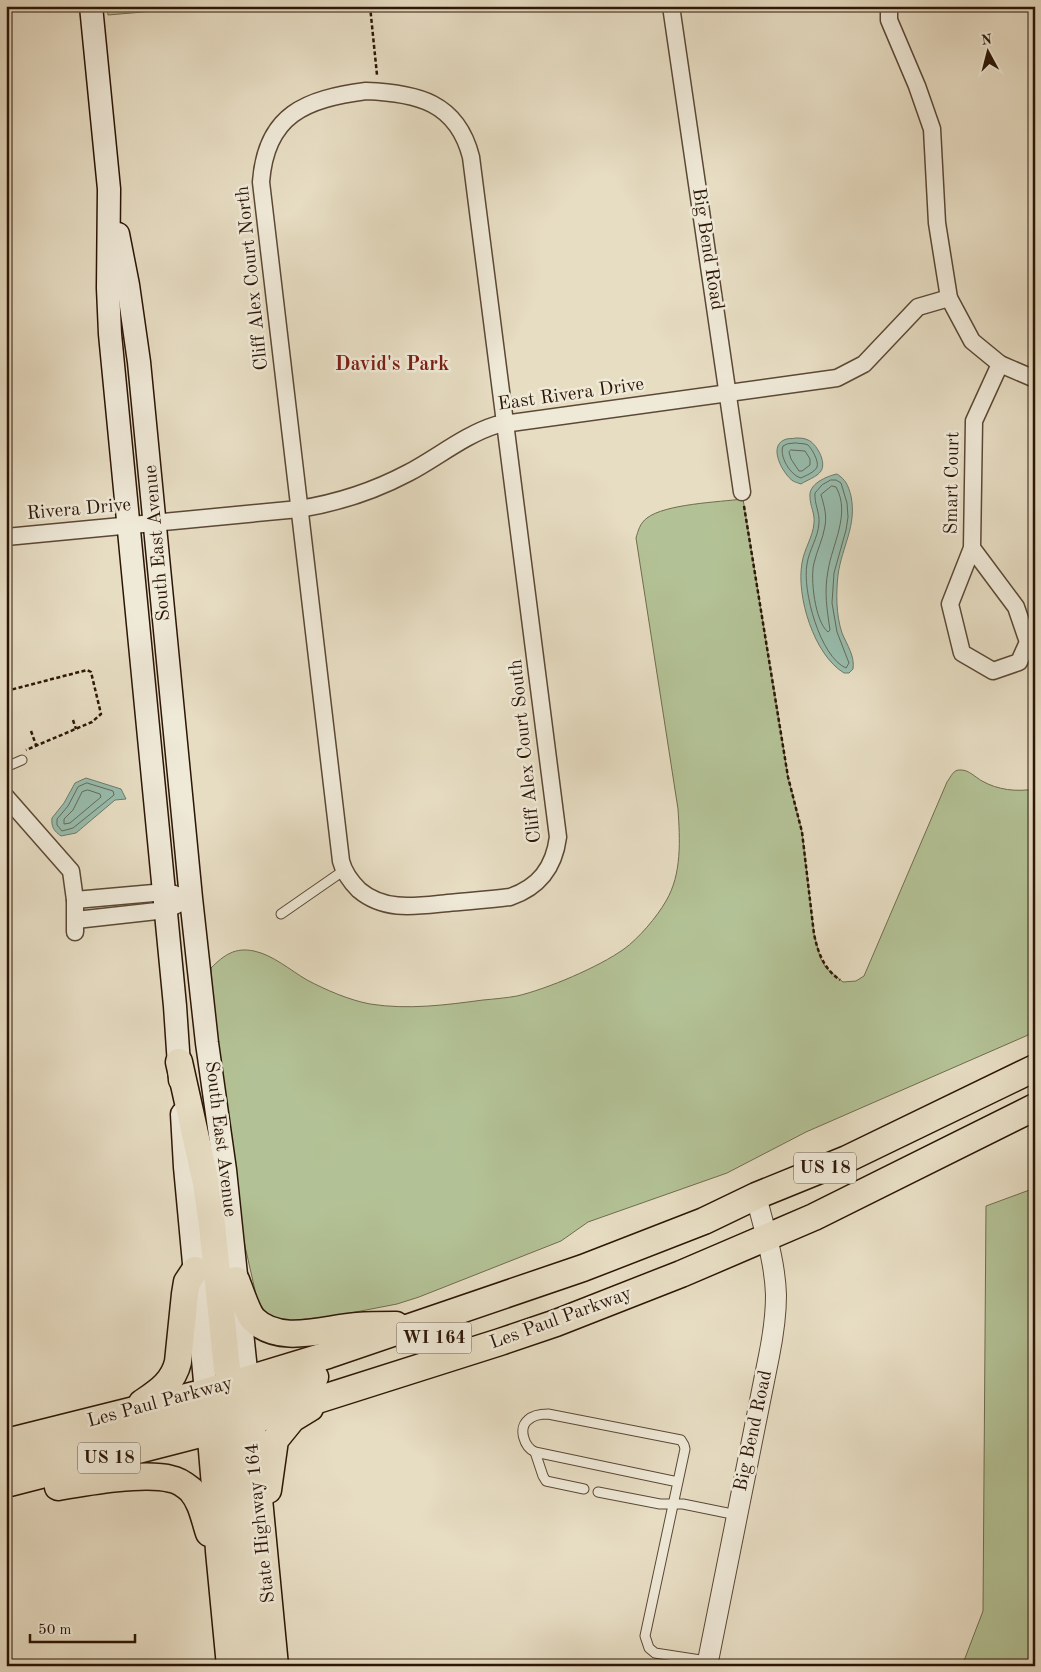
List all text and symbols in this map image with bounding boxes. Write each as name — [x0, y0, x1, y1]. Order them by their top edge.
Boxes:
north arrow — [964, 28, 1014, 78]
text: N — [980, 32, 993, 48]
street label: Cliff Alex Court North — [234, 185, 272, 371]
street label: Big Bend Road — [688, 187, 726, 312]
district label: David's Park — [335, 355, 449, 375]
street label: East Rivera Drive — [497, 375, 645, 415]
street label: Smart Court — [943, 431, 963, 535]
street label: South East Avenue — [142, 464, 174, 622]
street label: Rivera Drive — [26, 496, 132, 524]
street label: Cliff Alex Court South — [507, 658, 545, 844]
street label: South East Avenue — [201, 1060, 239, 1218]
road number: US 18 — [794, 1152, 856, 1184]
street label: Les Paul Parkway — [487, 1285, 635, 1353]
road number: WI 164 — [396, 1322, 472, 1354]
street label: Big Bend Road — [732, 1369, 776, 1493]
street label: Les Paul Parkway — [85, 1374, 235, 1432]
road number: US 18 — [78, 1442, 140, 1474]
street label: State Highway 164 — [243, 1442, 279, 1604]
scale bar — [30, 1612, 135, 1644]
text: 50 m — [38, 1623, 72, 1638]

